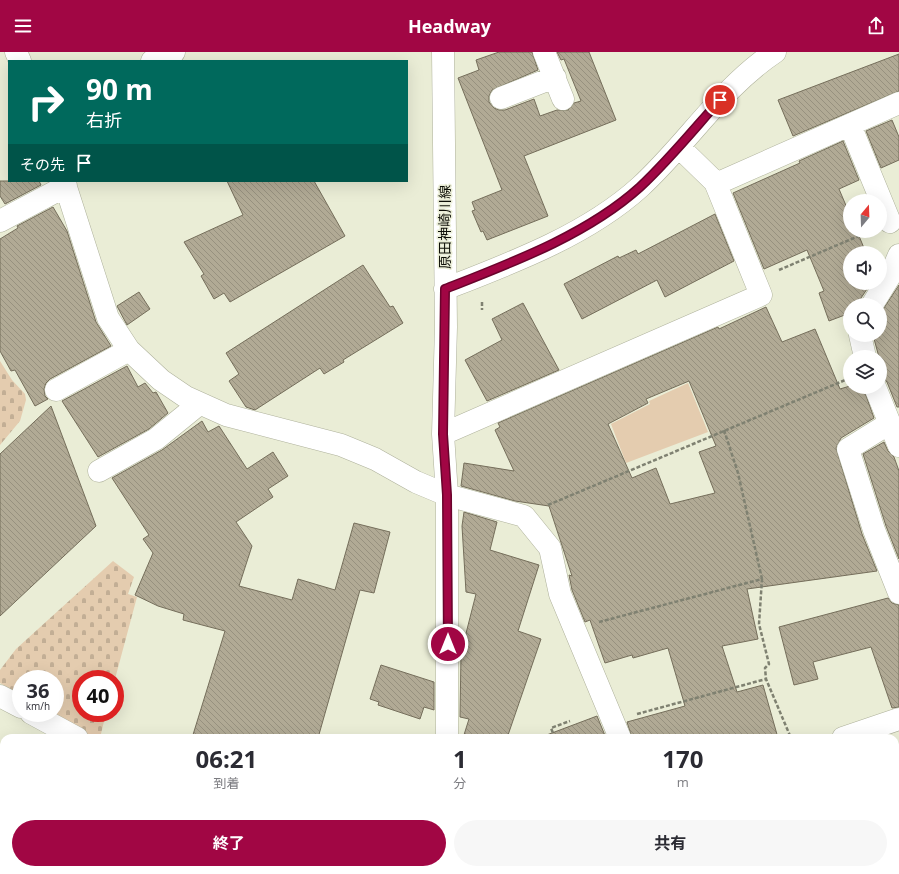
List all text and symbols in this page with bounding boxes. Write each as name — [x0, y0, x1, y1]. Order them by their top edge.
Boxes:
text: Headway — [408, 14, 491, 38]
icon: menu — [12, 15, 34, 37]
icon: share — [865, 15, 887, 37]
text: 90 m — [86, 70, 153, 108]
icon: right — [20, 76, 72, 128]
pin — [703, 83, 737, 117]
icon: arrive — [709, 89, 731, 111]
text: 右折 — [86, 108, 122, 132]
icon: arrive — [73, 152, 95, 174]
text: その先 — [20, 154, 65, 174]
street label: 原田神崎川線 — [435, 185, 454, 269]
north arrow — [843, 194, 887, 238]
map controls — [843, 194, 887, 394]
button: sound — [843, 246, 887, 290]
button: search — [843, 298, 887, 342]
button: layers — [843, 350, 887, 394]
position arrow — [427, 623, 469, 665]
speed limit sign: 40 — [72, 670, 124, 722]
text: 36 — [27, 677, 49, 704]
text: km/h — [26, 699, 50, 713]
text: 06:21 — [196, 742, 257, 775]
text: 1 — [453, 742, 467, 775]
text: 170 — [662, 742, 703, 775]
text: m — [677, 773, 689, 791]
text: 到着 — [213, 774, 239, 792]
text: 分 — [453, 774, 466, 792]
button: 終了 — [12, 820, 446, 866]
button: 共有 — [454, 820, 887, 866]

